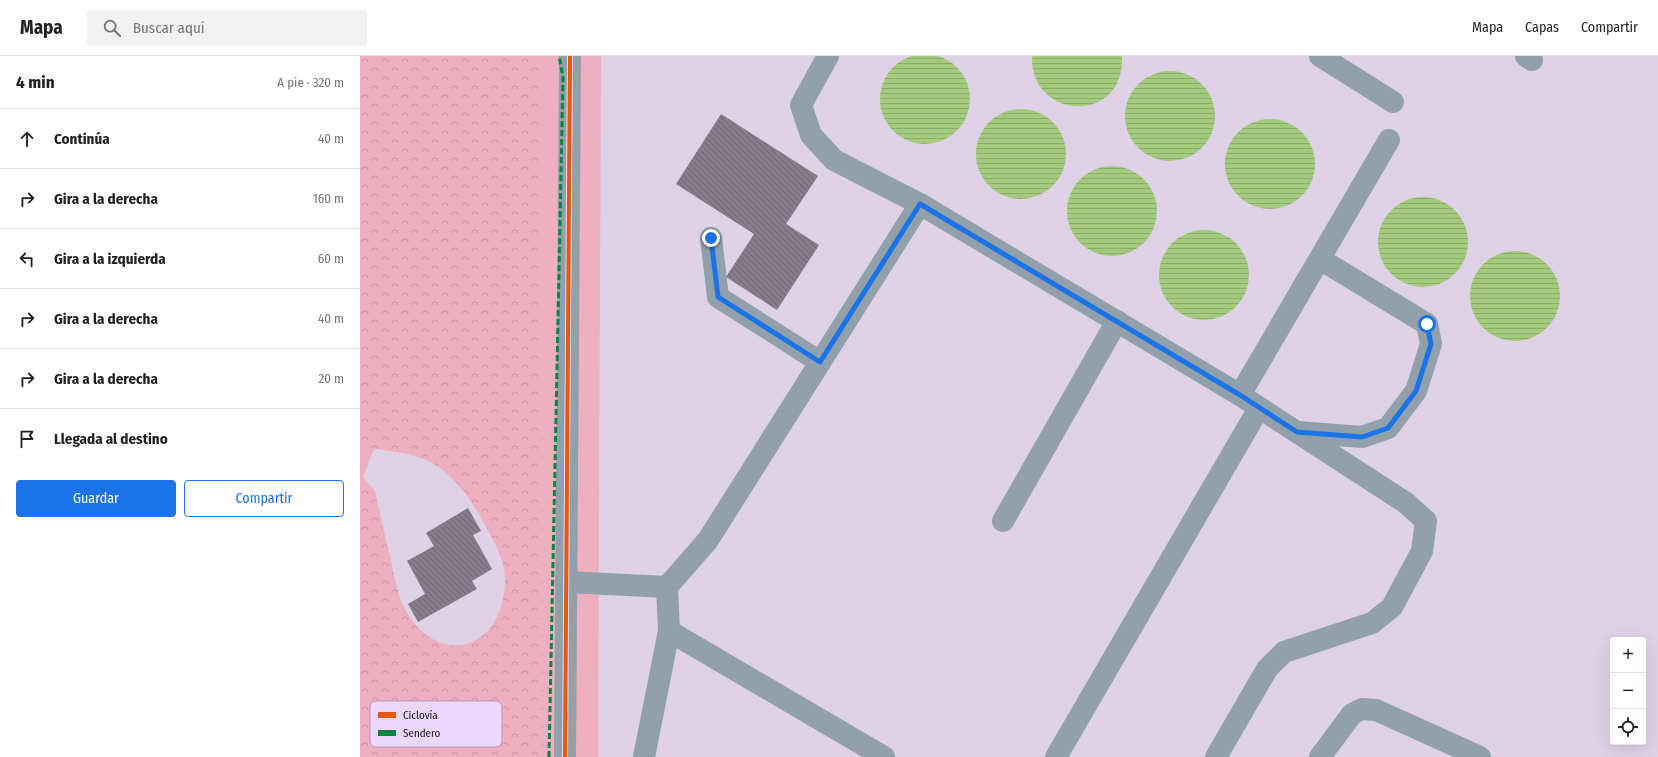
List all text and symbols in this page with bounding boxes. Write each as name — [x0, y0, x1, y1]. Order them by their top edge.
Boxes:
search box — [87, 10, 367, 46]
text: Mapa — [20, 16, 63, 39]
icon: search — [101, 17, 123, 39]
text: Buscar aquí — [133, 19, 205, 37]
text: Mapa — [1472, 19, 1503, 36]
text: Capas — [1525, 19, 1559, 36]
text: Compartir — [1581, 19, 1638, 36]
text: 4 min — [16, 72, 55, 93]
text: A pie · 320 m — [277, 75, 344, 90]
icon: ahead — [16, 128, 38, 150]
text: Continúa — [54, 130, 110, 148]
text: 40 m — [318, 131, 344, 146]
icon: right — [16, 188, 38, 210]
text: Gira a la derecha — [54, 190, 158, 208]
text: 160 m — [313, 191, 344, 206]
route end — [702, 229, 720, 247]
icon: left — [16, 248, 38, 270]
text: Gira a la izquierda — [54, 250, 166, 268]
text: 60 m — [318, 251, 344, 266]
icon: right — [16, 308, 38, 330]
text: Gira a la derecha — [54, 310, 158, 328]
text: 40 m — [318, 311, 344, 326]
route start — [1418, 315, 1436, 333]
icon: right — [16, 368, 38, 390]
text: Gira a la derecha — [54, 370, 158, 388]
text: 20 m — [318, 371, 344, 386]
icon: arrive — [16, 428, 38, 450]
text: Llegada al destino — [54, 430, 168, 448]
button: Guardar — [16, 480, 176, 517]
button: Compartir — [184, 480, 344, 517]
map controls — [1610, 637, 1646, 745]
button: + — [1610, 637, 1646, 673]
button: − — [1610, 673, 1646, 709]
legend — [370, 701, 502, 747]
text: Ciclovía — [403, 709, 438, 722]
button: locate — [1610, 709, 1646, 745]
text: Sendero — [403, 727, 441, 740]

